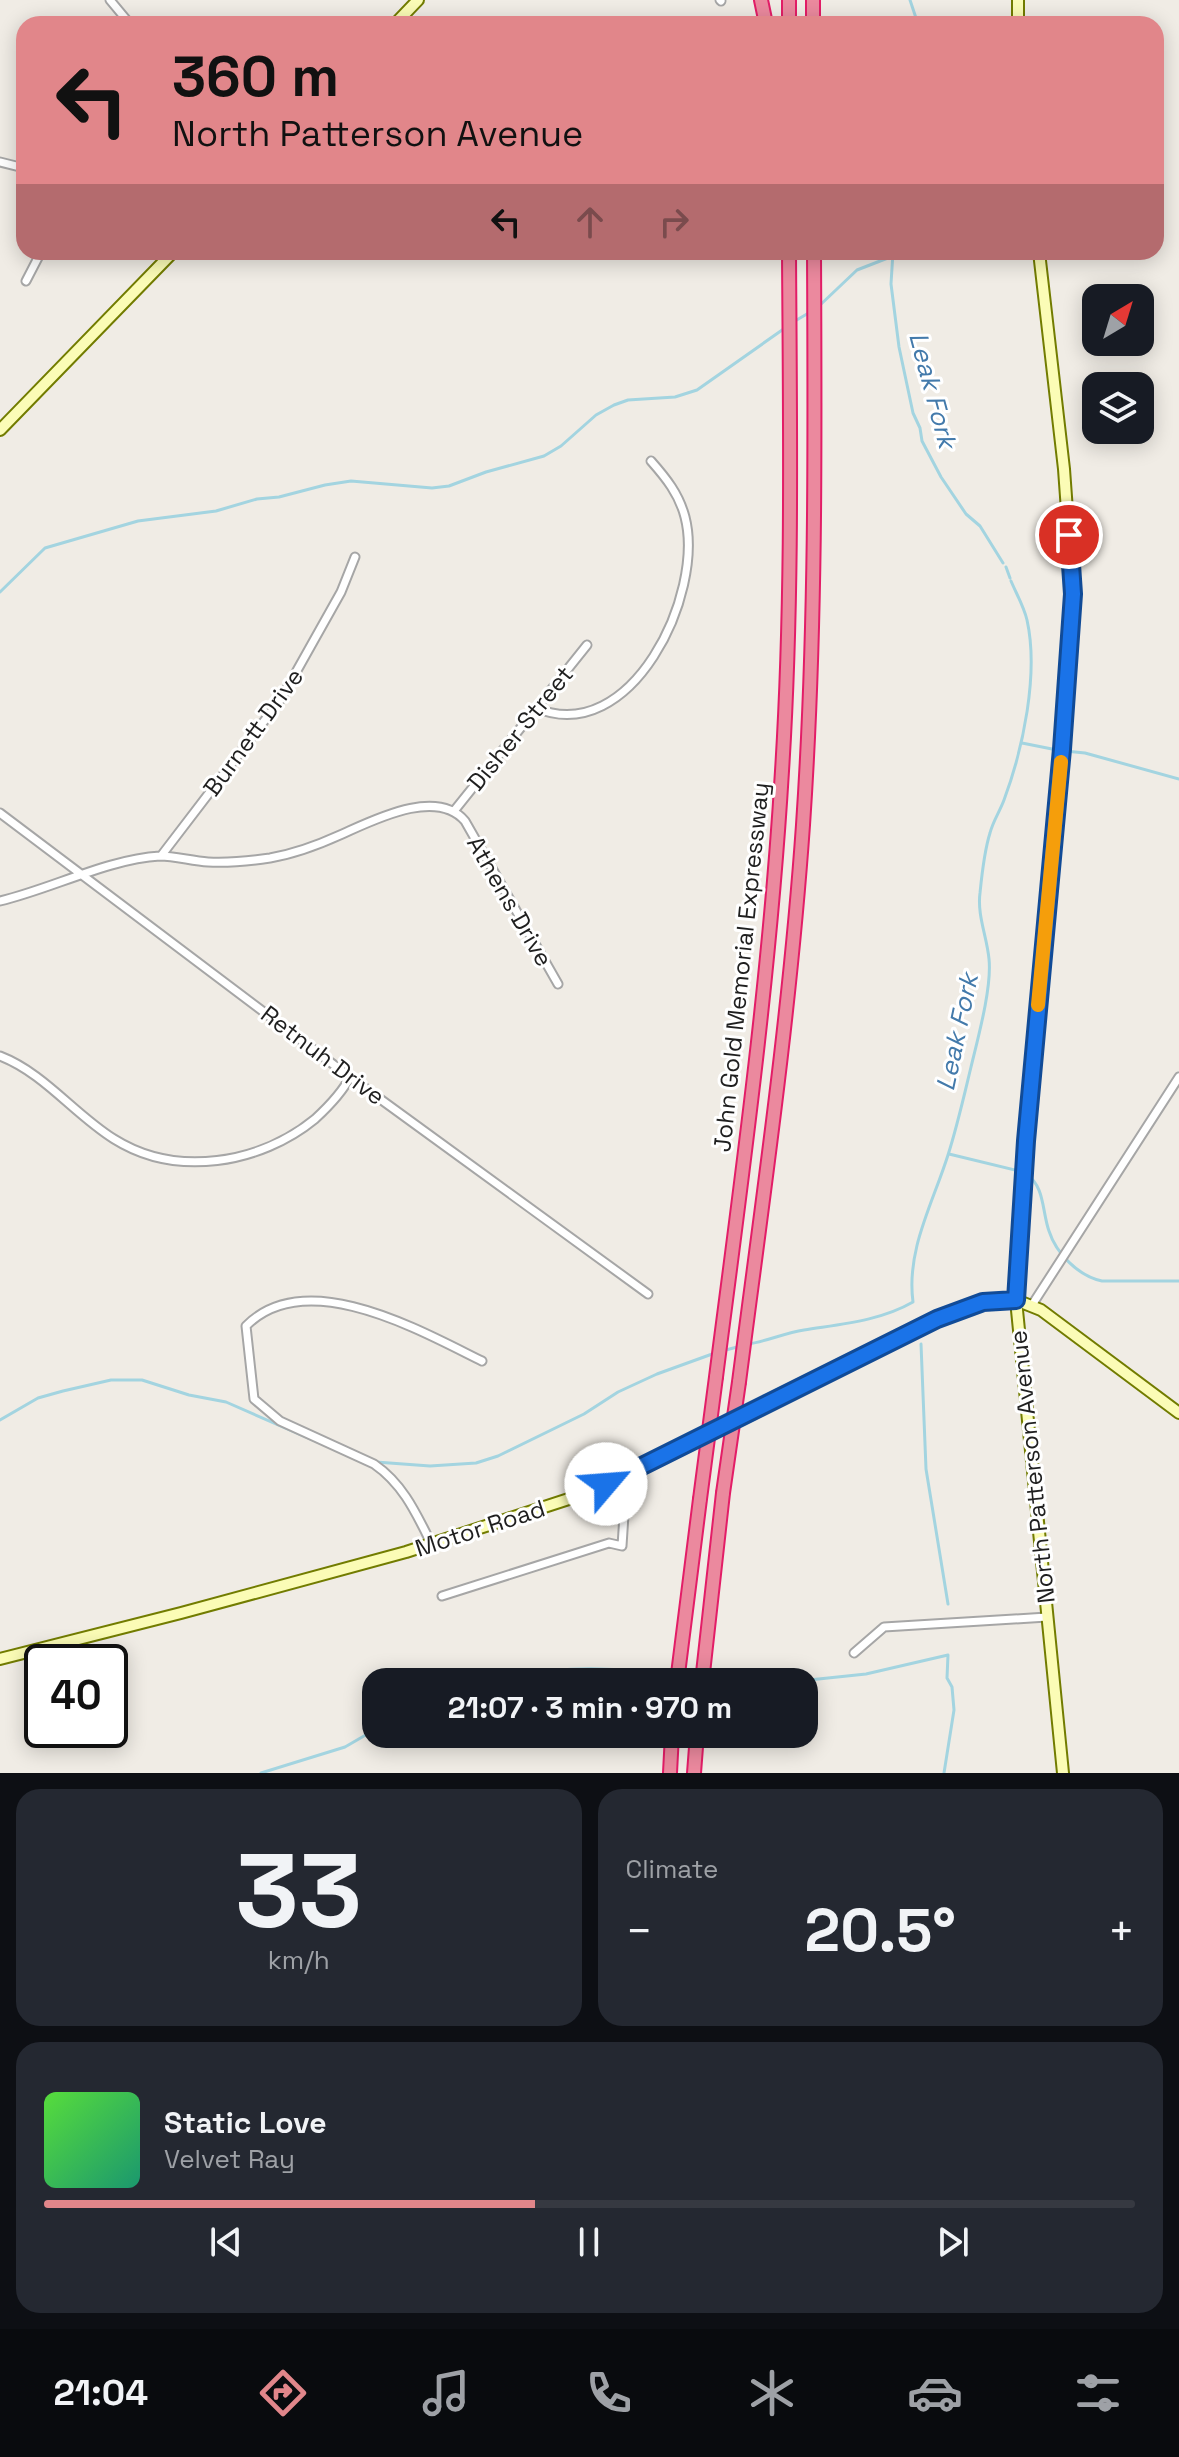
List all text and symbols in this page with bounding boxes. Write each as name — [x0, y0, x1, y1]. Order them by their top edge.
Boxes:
text: 360 m — [172, 41, 339, 112]
icon: left — [40, 48, 144, 152]
text: North Patterson Avenue — [172, 111, 583, 157]
icon: left — [484, 200, 528, 244]
icon: ahead — [568, 200, 612, 244]
icon: right — [652, 200, 696, 244]
north arrow — [1082, 284, 1154, 356]
map controls — [1082, 284, 1154, 444]
water label: Leak Fork — [901, 328, 966, 455]
button: layers — [1082, 372, 1154, 444]
pin — [1035, 501, 1103, 569]
icon: arrive — [1047, 513, 1091, 557]
street label: Disher Street — [460, 659, 580, 797]
street label: Burnett Drive — [196, 662, 310, 802]
street label: John Gold Memorial Expressway — [706, 781, 776, 1153]
street label: Athens Drive — [460, 830, 560, 972]
water label: Leak Fork — [928, 967, 987, 1094]
street label: Retnuh Drive — [255, 998, 391, 1112]
street label: North Patterson Avenue — [1002, 1329, 1062, 1605]
position arrow — [564, 1442, 648, 1526]
street label: Motor Road — [411, 1492, 549, 1564]
speed limit sign: 40 — [24, 1644, 128, 1748]
text: 21:07 · 3 min · 970 m — [448, 1688, 732, 1727]
text: 33 — [236, 1825, 362, 1957]
text: Climate — [626, 1852, 718, 1886]
text: 20.5° — [805, 1892, 956, 1969]
text: − — [626, 1903, 653, 1959]
text: + — [1108, 1903, 1135, 1959]
text: km/h — [268, 1943, 330, 1977]
text: Static Love — [164, 2103, 327, 2142]
text: Velvet Ray — [164, 2142, 295, 2176]
icon: previous — [204, 2220, 248, 2264]
icon: pause — [567, 2220, 611, 2264]
icon: next — [931, 2220, 975, 2264]
icon: directions — [255, 2365, 311, 2421]
icon: music — [418, 2365, 474, 2421]
icon: phone — [581, 2365, 637, 2421]
icon: climate — [744, 2365, 800, 2421]
icon: car — [907, 2365, 963, 2421]
icon: filters — [1070, 2365, 1126, 2421]
text: 21:04 — [53, 2370, 148, 2416]

